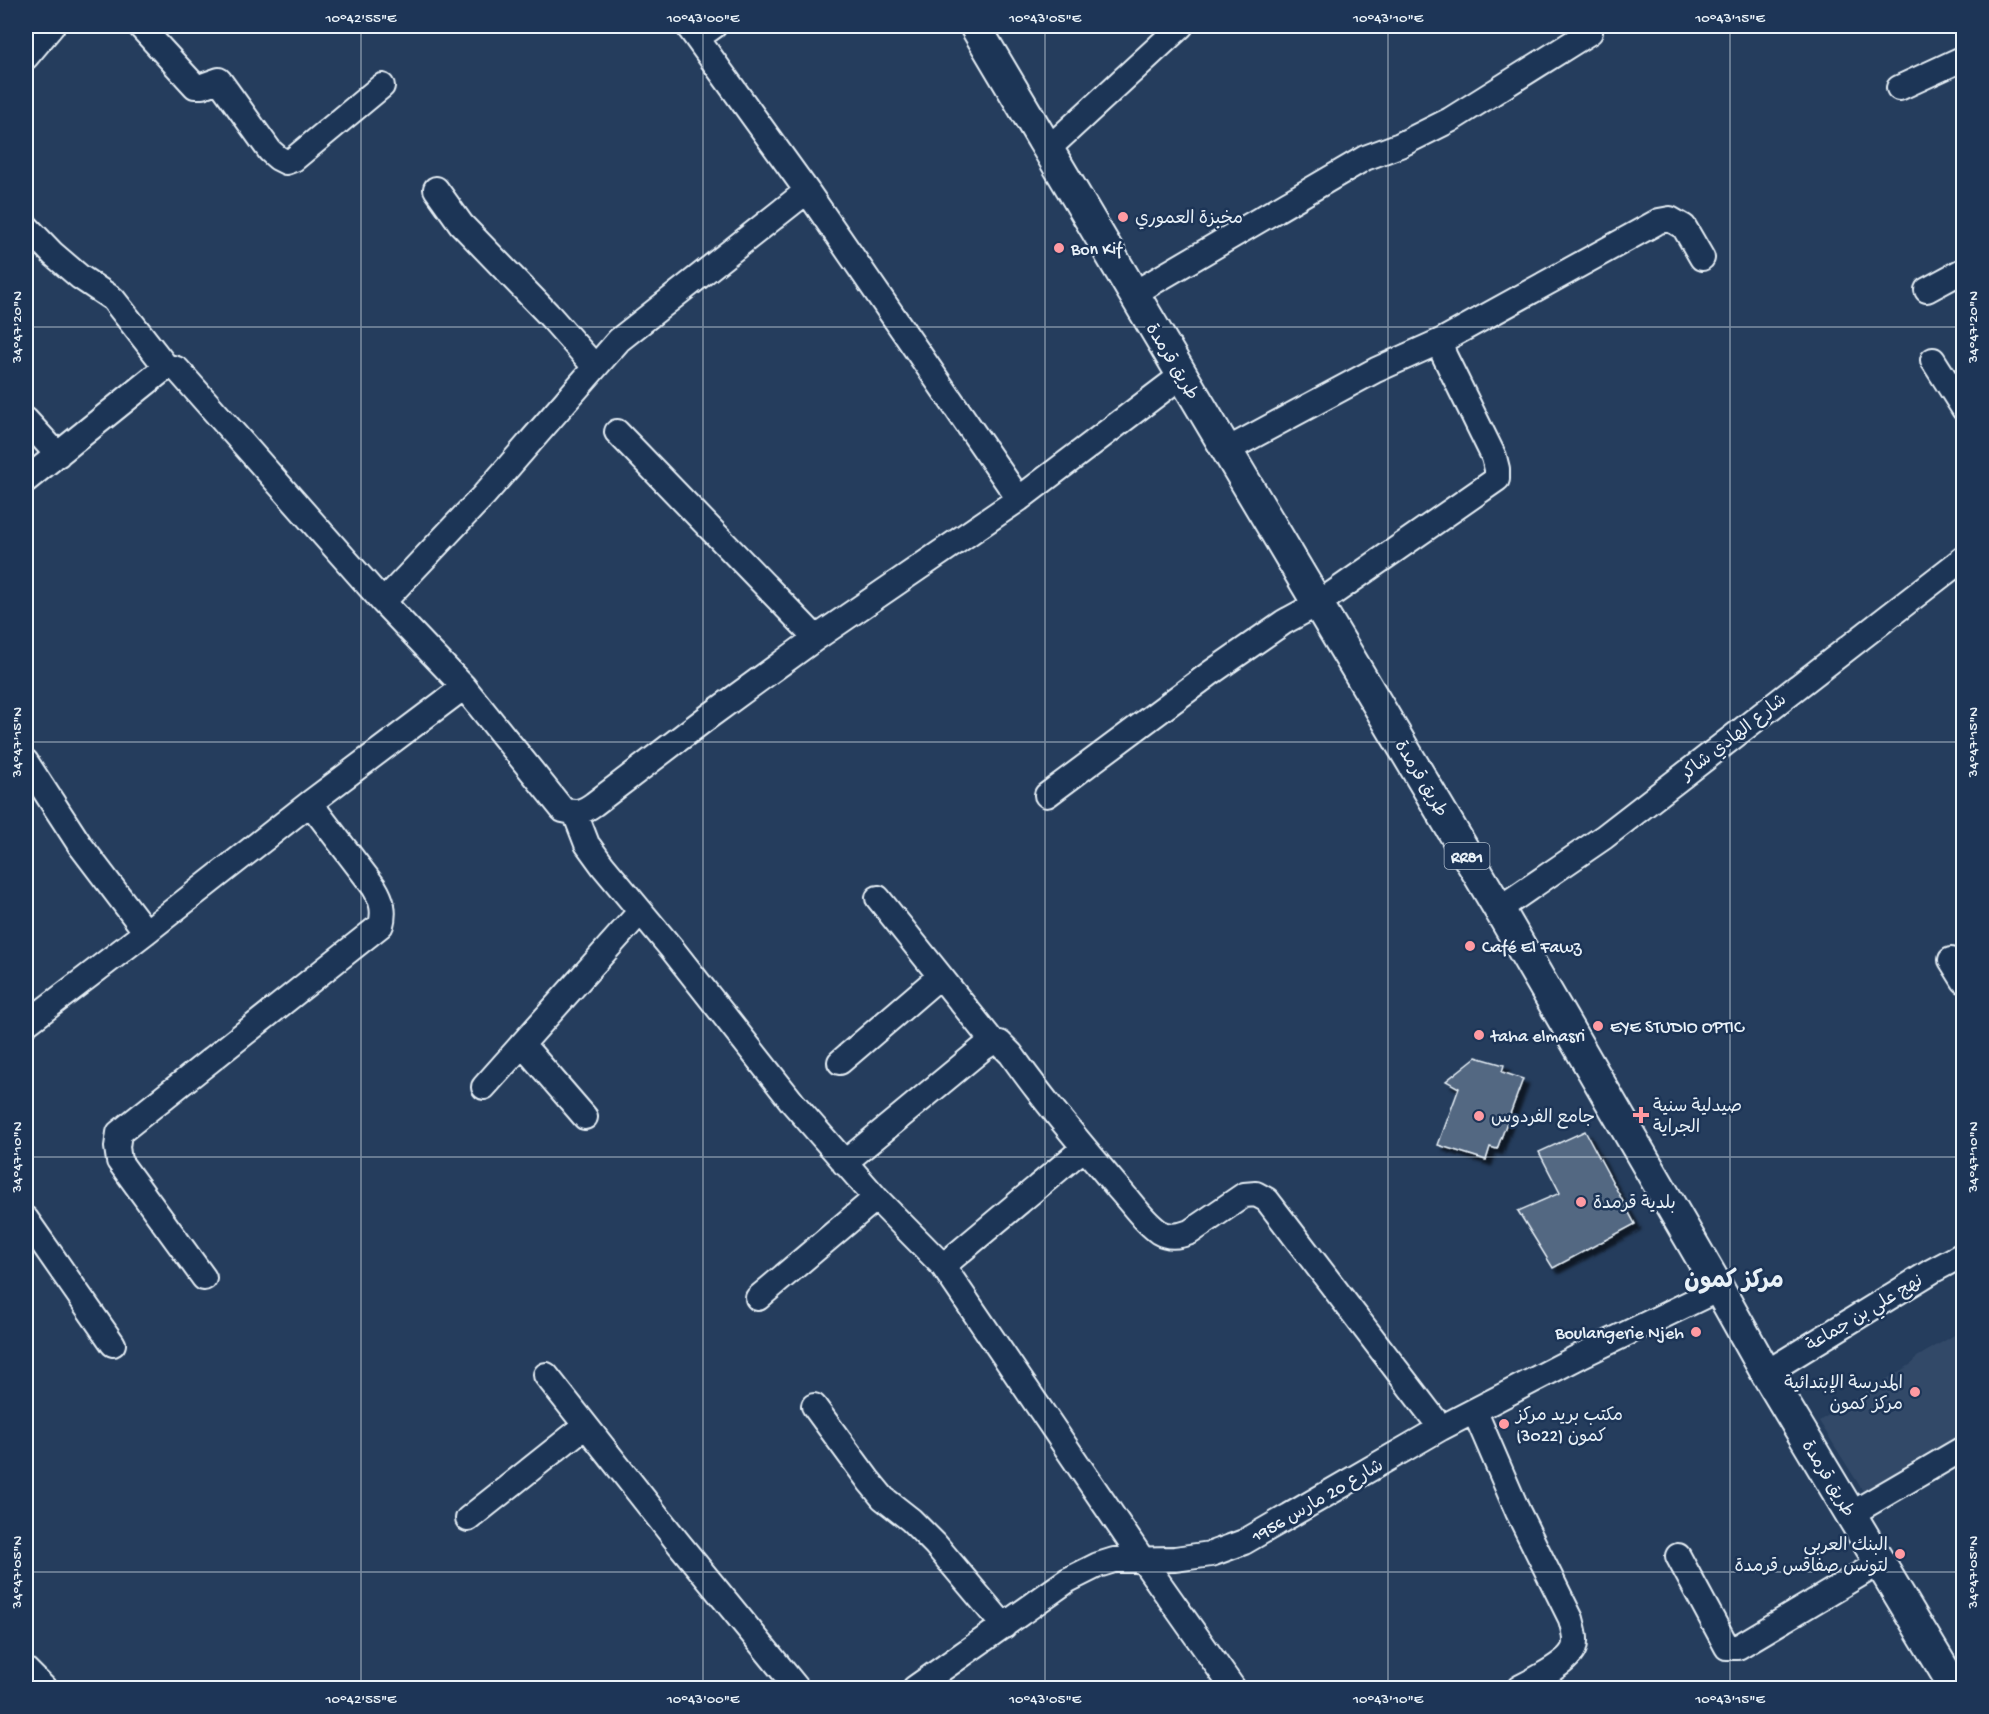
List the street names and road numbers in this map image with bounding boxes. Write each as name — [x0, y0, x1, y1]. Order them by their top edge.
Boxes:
street label: طريق قرمدة — [1140, 320, 1202, 404]
street label: شارع الهادي شاكر — [1676, 690, 1791, 787]
street label: طريق قرمدة — [1389, 737, 1451, 821]
road number: RR81 — [1444, 843, 1490, 869]
street label: نهج علي بن جماعة — [1803, 1271, 1929, 1360]
street label: طريق قرمدة — [1796, 1437, 1858, 1521]
street label: شارع 20 مارس 1956 — [1248, 1456, 1388, 1549]

